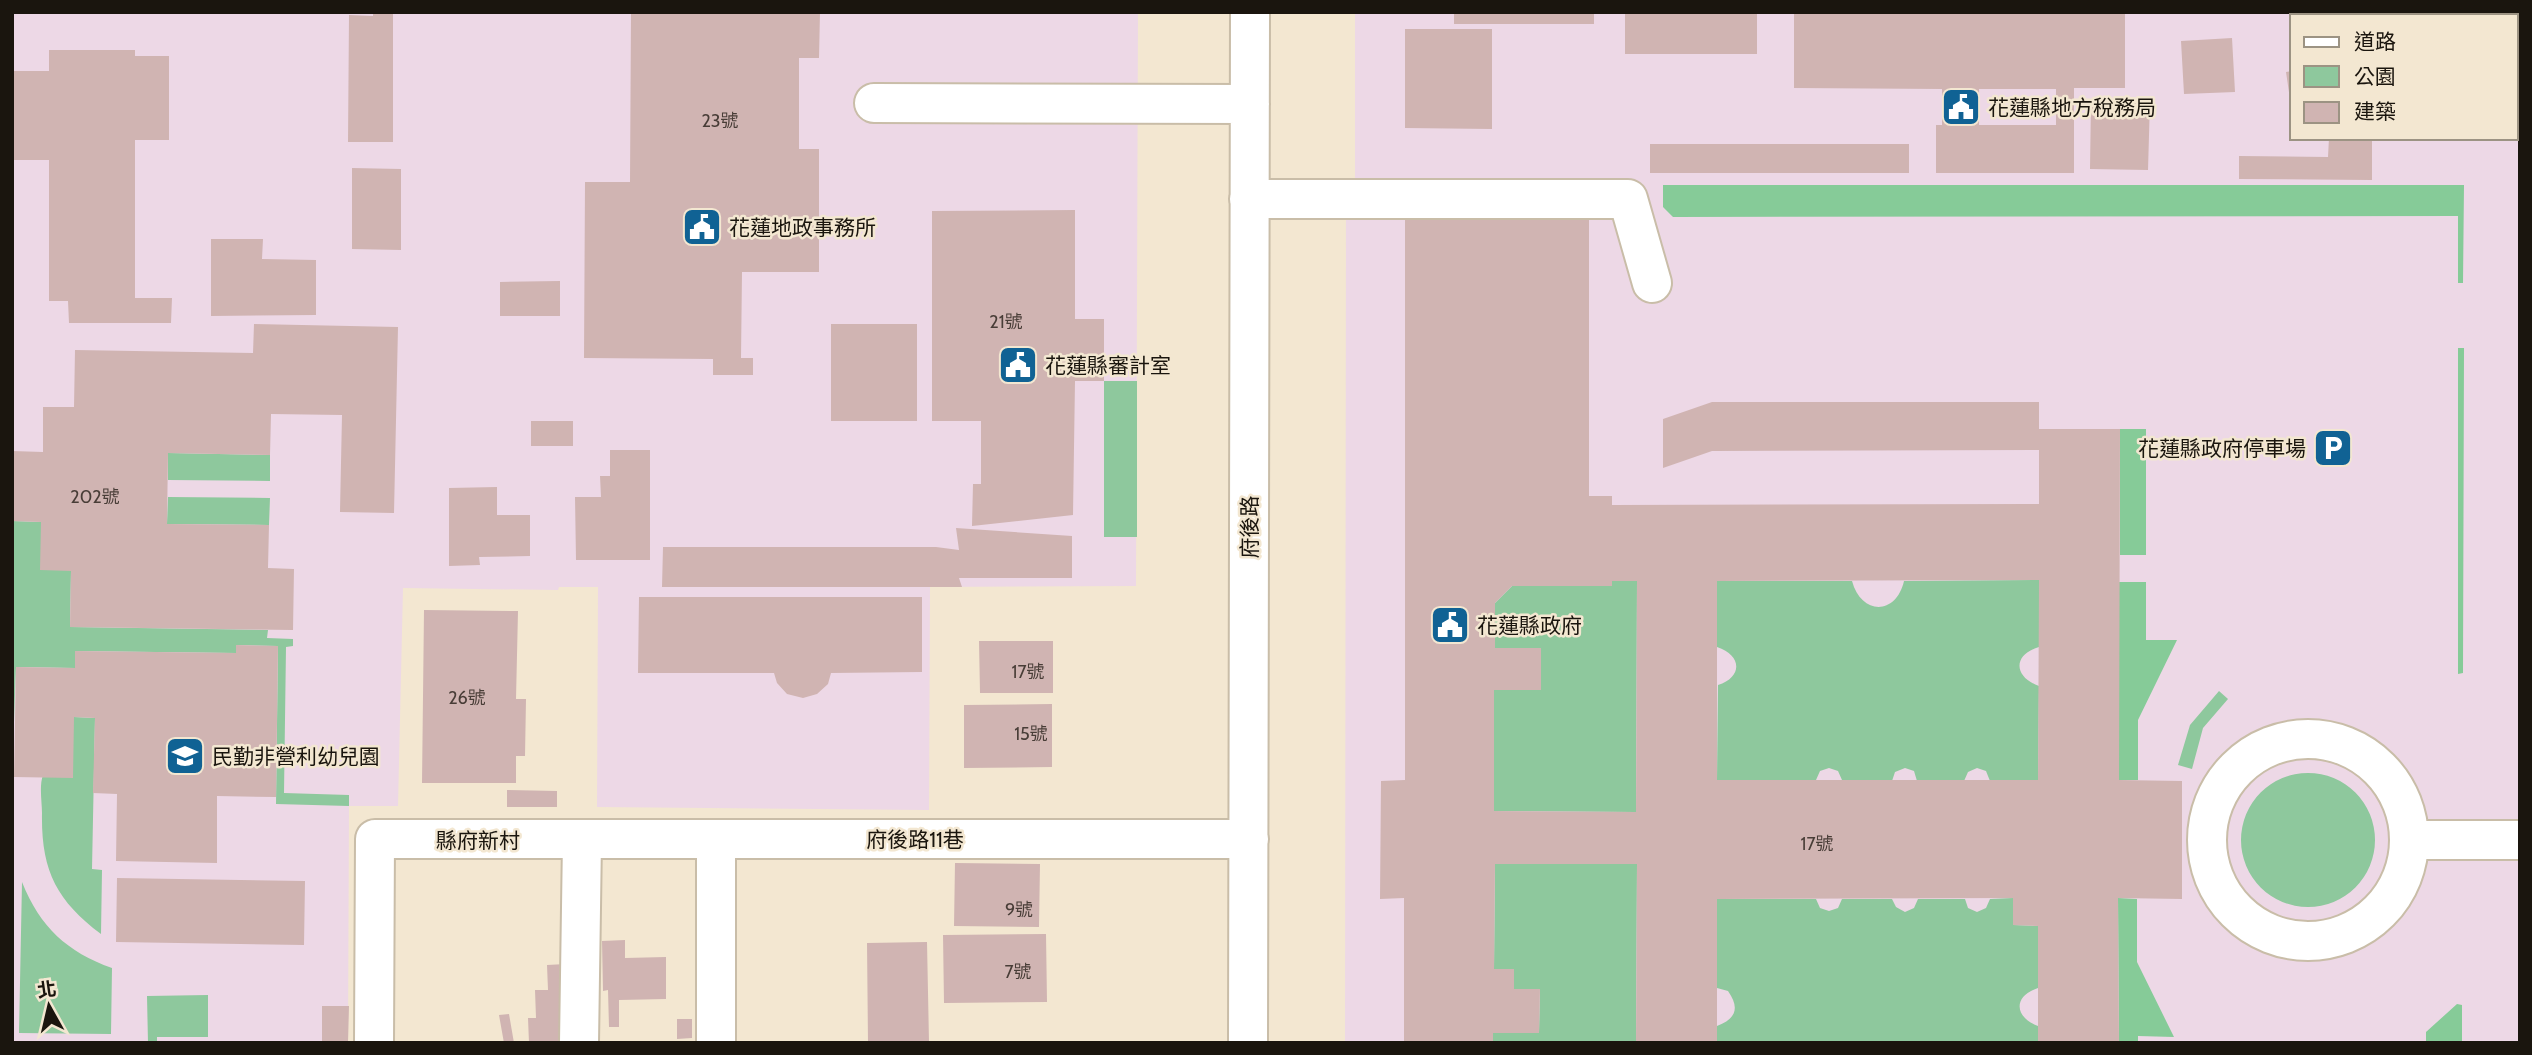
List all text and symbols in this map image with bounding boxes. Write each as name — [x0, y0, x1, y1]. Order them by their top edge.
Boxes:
legend — [2290, 14, 2518, 140]
text: 道路 — [2354, 29, 2396, 54]
text: 公園 — [2354, 64, 2396, 89]
public building icon: 花蓮縣地方稅務局 — [1940, 86, 1982, 128]
place label: 花蓮縣地方稅務局 — [1988, 95, 2156, 120]
text: 建築 — [2354, 99, 2396, 124]
house number: 23號 — [701, 110, 739, 132]
public building icon: 花蓮地政事務所 — [681, 206, 723, 248]
place label: 花蓮地政事務所 — [729, 215, 876, 240]
house number: 21號 — [989, 311, 1023, 333]
public building icon: 花蓮縣審計室 — [997, 344, 1039, 386]
place label: 花蓮縣審計室 — [1045, 353, 1171, 378]
parking icon: 花蓮縣政府停車場 — [2312, 427, 2354, 469]
place label: 花蓮縣政府停車場 — [2138, 436, 2306, 461]
house number: 202號 — [70, 486, 120, 508]
street label: 府後路 — [1237, 496, 1262, 559]
public building icon: 花蓮縣政府 — [1429, 604, 1471, 646]
place label: 花蓮縣政府 — [1477, 613, 1582, 638]
house number: 17號 — [1012, 661, 1044, 683]
house number: 26號 — [448, 687, 486, 709]
house number: 15號 — [1014, 723, 1048, 745]
school or university icon: 民勤非營利幼兒園 — [164, 735, 206, 777]
place label: 民勤非營利幼兒園 — [212, 744, 380, 769]
street label: 府後路11巷 — [866, 827, 964, 852]
street label: 縣府新村 — [436, 828, 520, 853]
house number: 17號 — [1801, 833, 1833, 855]
house number: 9號 — [1005, 899, 1033, 921]
house number: 7號 — [1004, 961, 1032, 983]
north arrow — [14, 971, 84, 1041]
text: 北 — [36, 977, 58, 1002]

